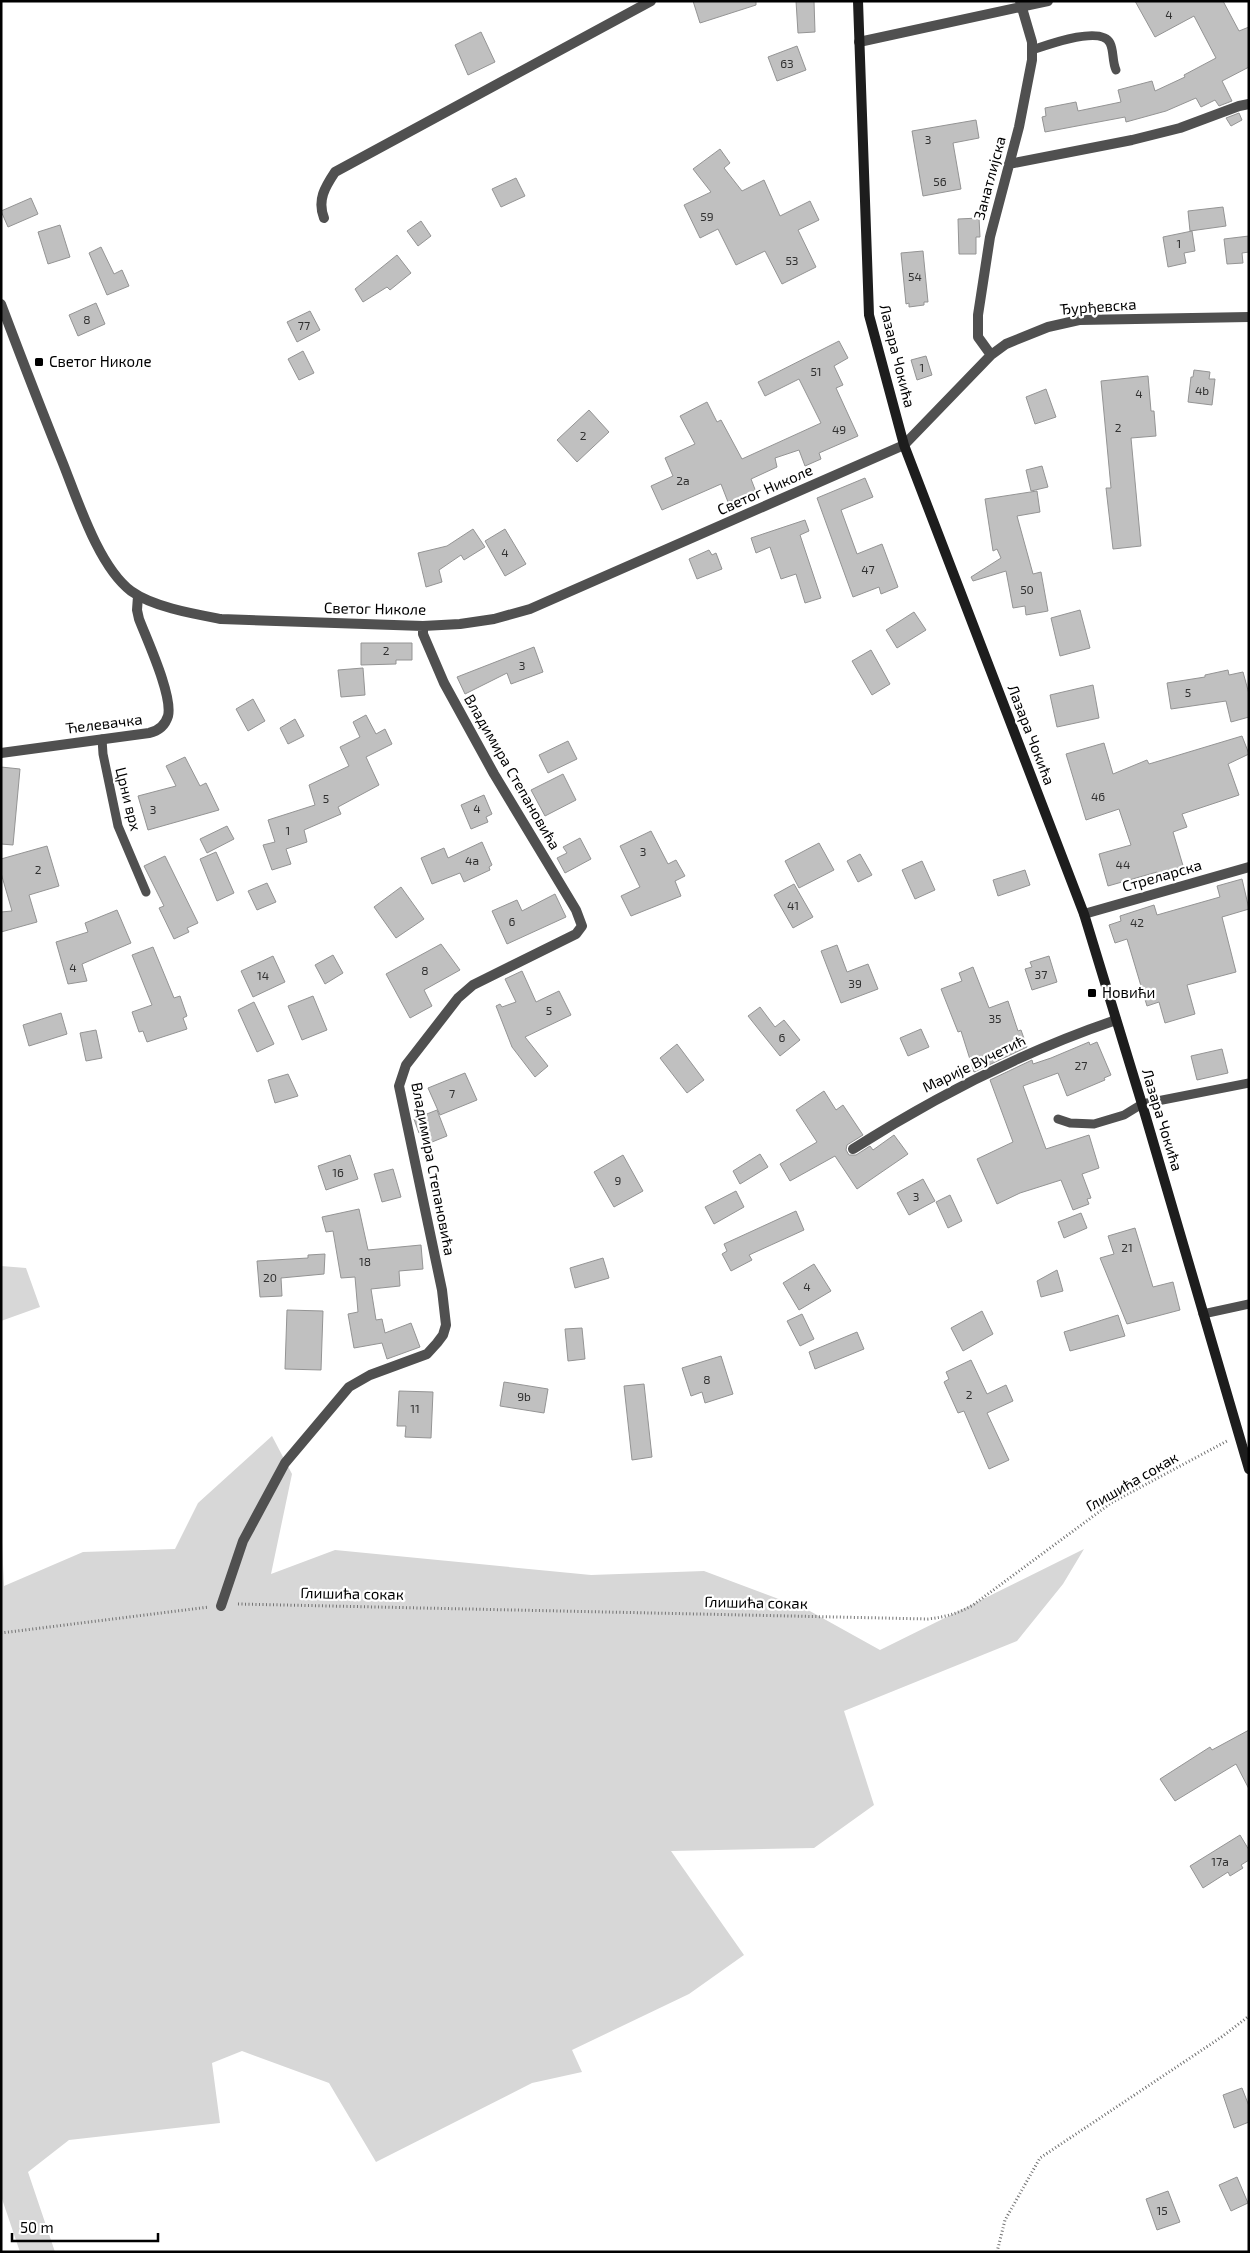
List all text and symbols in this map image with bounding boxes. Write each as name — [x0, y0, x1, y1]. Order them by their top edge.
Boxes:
house number: 4 — [1165, 7, 1173, 21]
house number: 63 — [780, 56, 794, 70]
house number: 3 — [925, 132, 931, 146]
street label: Занатлијска — [969, 134, 1010, 222]
house number: 56 — [933, 174, 947, 188]
house number: 59 — [700, 209, 714, 223]
house number: 1 — [1177, 236, 1181, 250]
house number: 53 — [785, 253, 799, 267]
house number: 54 — [908, 269, 922, 283]
street label: Ђурђевска — [1059, 294, 1137, 319]
street label: Лазара Чокића — [876, 302, 920, 409]
house number: 8 — [83, 312, 91, 326]
house number: 77 — [298, 318, 310, 332]
place label: Светог Николе — [49, 352, 152, 370]
marker: Светог Николе — [33, 356, 45, 368]
house number: 1 — [920, 360, 924, 374]
house number: 51 — [810, 364, 822, 378]
house number: 4b — [1195, 383, 1209, 397]
house number: 4 — [1135, 386, 1143, 400]
house number: 2 — [1115, 420, 1122, 434]
house number: 49 — [832, 422, 846, 436]
house number: 2 — [580, 428, 587, 442]
street label: Светог Николе — [714, 460, 815, 518]
house number: 2a — [676, 473, 690, 487]
house number: 4 — [501, 545, 509, 559]
house number: 47 — [861, 562, 875, 576]
house number: 50 — [1020, 582, 1034, 596]
street label: Светог Николе — [324, 598, 426, 618]
house number: 2 — [383, 643, 390, 657]
house number: 3 — [519, 658, 525, 672]
street label: Лазара Чокића — [1005, 682, 1059, 787]
house number: 5 — [1185, 685, 1191, 699]
street label: Владимира Степановића — [461, 691, 565, 852]
street label: Ћелевачка — [64, 709, 143, 737]
street label: Црни врх — [112, 765, 146, 833]
house number: 46 — [1091, 789, 1105, 803]
house number: 5 — [323, 791, 329, 805]
house number: 4 — [473, 801, 481, 815]
house number: 3 — [150, 802, 156, 816]
house number: 1 — [286, 823, 290, 837]
house number: 3 — [640, 844, 646, 858]
house number: 4a — [465, 853, 479, 867]
street label: Стреларска — [1120, 855, 1204, 895]
house number: 44 — [1116, 857, 1130, 871]
house number: 2 — [35, 862, 42, 876]
house number: 41 — [787, 898, 799, 912]
house number: 6 — [509, 914, 516, 928]
house number: 42 — [1130, 915, 1144, 929]
house number: 4 — [69, 960, 77, 974]
house number: 8 — [421, 963, 429, 977]
house number: 37 — [1035, 967, 1047, 981]
house number: 14 — [257, 968, 269, 982]
house number: 39 — [848, 976, 862, 990]
place label: Новићи — [1102, 983, 1155, 1001]
marker: Новићи — [1086, 987, 1098, 999]
house number: 5 — [546, 1003, 552, 1017]
house number: 35 — [988, 1011, 1002, 1025]
house number: 6 — [779, 1030, 786, 1044]
street label: Марије Вучетић — [919, 1030, 1028, 1097]
house number: 27 — [1075, 1058, 1087, 1072]
street label: Лазара Чокића — [1139, 1066, 1187, 1173]
street label: Владимира Степановића — [408, 1081, 460, 1257]
house number: 7 — [449, 1086, 455, 1100]
house number: 16 — [332, 1165, 344, 1179]
house number: 9 — [615, 1173, 622, 1187]
house number: 3 — [913, 1189, 919, 1203]
house number: 21 — [1121, 1240, 1133, 1254]
house number: 18 — [359, 1254, 371, 1268]
house number: 20 — [263, 1270, 277, 1284]
house number: 4 — [803, 1279, 811, 1293]
house number: 8 — [703, 1372, 711, 1386]
house number: 2 — [966, 1387, 973, 1401]
house number: 9b — [517, 1389, 531, 1403]
house number: 11 — [410, 1401, 420, 1415]
street label: Глишића сокак — [1082, 1447, 1181, 1515]
street label: Глишића сокак — [300, 1583, 404, 1603]
street label: Глишића сокак — [704, 1592, 808, 1612]
house number: 17a — [1211, 1854, 1229, 1868]
house number: 15 — [1156, 2203, 1168, 2217]
scale bar — [12, 2210, 159, 2242]
text: 50 m — [20, 2218, 54, 2236]

